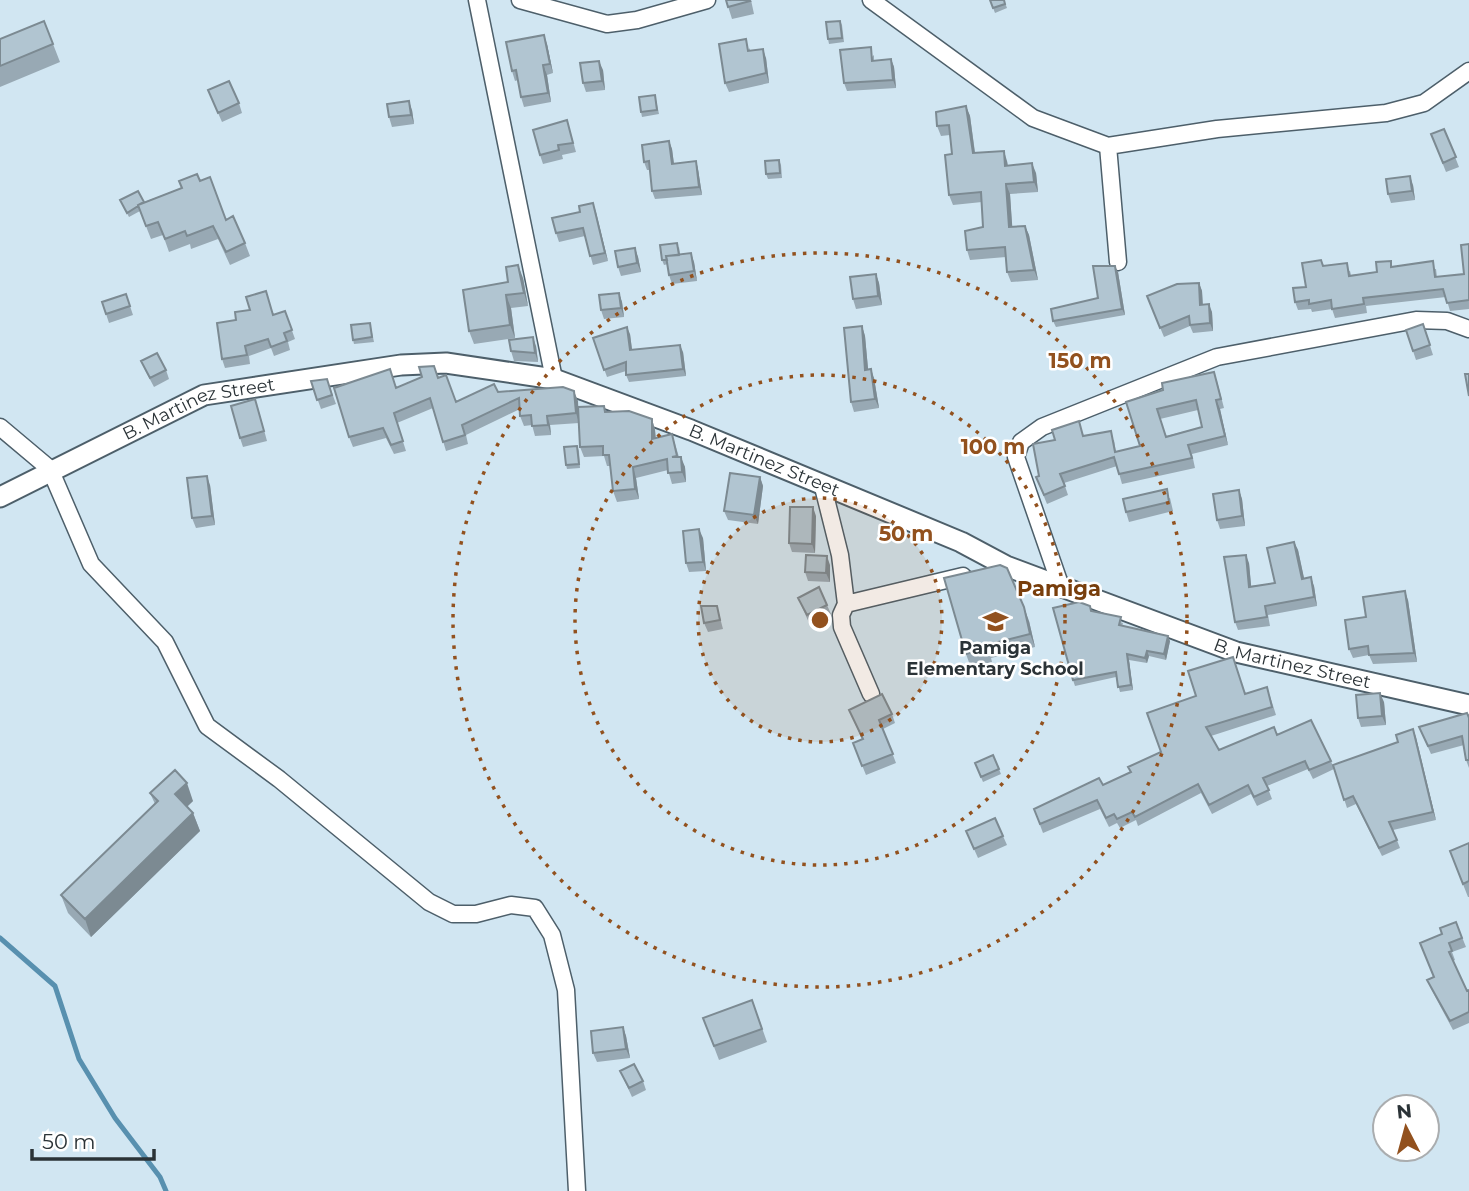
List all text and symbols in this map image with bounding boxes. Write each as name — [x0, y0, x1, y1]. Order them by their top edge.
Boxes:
text: 150 m — [1049, 348, 1111, 373]
street label: B. Martinez Street — [119, 373, 276, 445]
street label: B. Martinez Street — [686, 419, 843, 501]
text: 100 m — [961, 434, 1025, 459]
text: 50 m — [879, 521, 933, 546]
district label: Pamiga — [1017, 576, 1101, 601]
school or university icon: Pamiga Elementary School — [981, 607, 1009, 635]
centre of rings — [808, 608, 832, 632]
street label: B. Martinez Street — [1211, 634, 1373, 693]
place label: Pamiga Elementary School — [906, 637, 1084, 680]
north arrow — [1371, 1093, 1441, 1163]
text: N — [1395, 1099, 1413, 1124]
scale bar — [32, 1118, 154, 1162]
text: 50 m — [42, 1129, 96, 1154]

